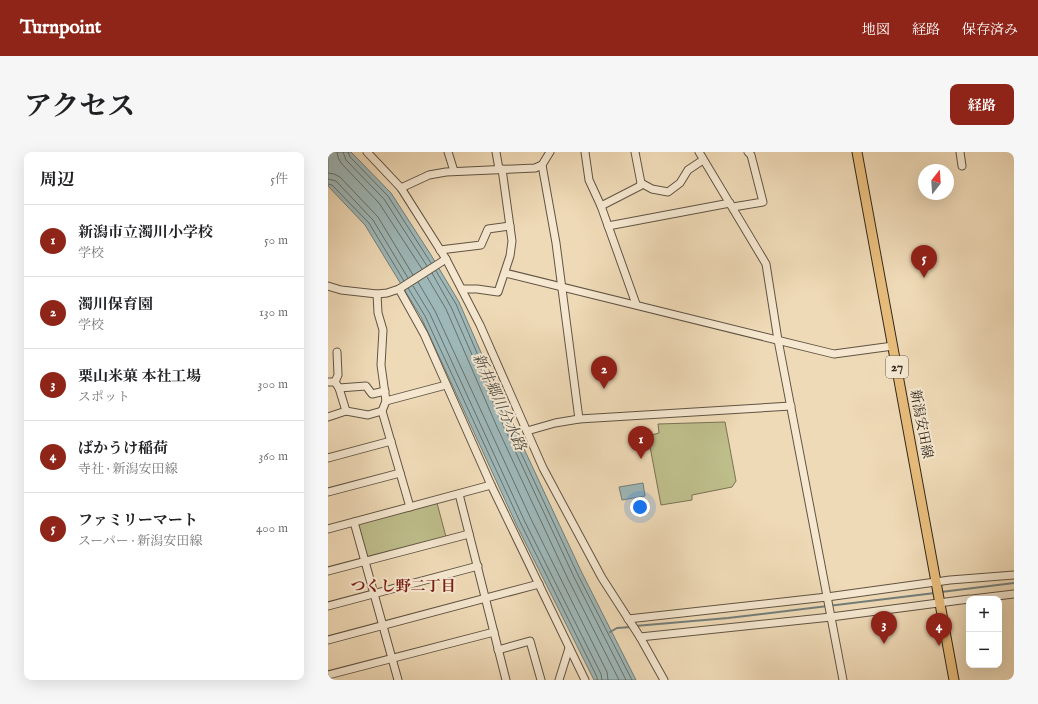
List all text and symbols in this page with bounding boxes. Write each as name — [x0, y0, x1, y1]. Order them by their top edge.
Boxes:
text: Turnpoint — [20, 16, 101, 40]
text: 地図 — [862, 21, 890, 39]
text: 経路 — [912, 21, 940, 39]
text: 保存済み — [962, 21, 1018, 39]
button: 経路 — [950, 84, 1014, 125]
text: アクセス — [24, 90, 135, 125]
north arrow — [918, 164, 954, 200]
text: 周辺 — [40, 170, 74, 191]
text: 5件 — [270, 171, 288, 188]
text: 新潟市立濁川小学校 — [78, 223, 213, 242]
text: 1 — [51, 232, 55, 249]
text: 50 m — [264, 232, 288, 249]
text: 学校 — [78, 245, 104, 262]
pin: 5 — [911, 245, 937, 278]
text: 濁川保育園 — [78, 295, 153, 314]
text: 2 — [50, 304, 56, 321]
text: 130 m — [259, 304, 288, 321]
text: 学校 — [78, 317, 104, 334]
water label: 新井郷川分水路 — [468, 350, 530, 454]
pin: 2 — [591, 356, 617, 389]
road number: 27 — [886, 356, 908, 378]
text: 栗山米菓 本社工場 — [78, 367, 201, 386]
text: 3 — [51, 376, 55, 393]
text: 300 m — [257, 376, 288, 393]
street label: 新潟安田線 — [905, 388, 937, 460]
text: スポット — [78, 389, 130, 406]
pin: 1 — [628, 426, 654, 459]
text: ばかうけ稲荷 — [78, 439, 168, 458]
text: 4 — [50, 448, 56, 465]
text: 360 m — [258, 448, 288, 465]
text: 寺社 · 新潟安田線 — [78, 461, 178, 478]
your location — [630, 497, 650, 517]
text: ファミリーマート — [78, 511, 198, 530]
text: 5 — [51, 520, 55, 537]
text: 400 m — [256, 520, 288, 537]
text: スーパー · 新潟安田線 — [78, 533, 202, 550]
district label: つくし野二丁目 — [350, 577, 456, 596]
map controls — [966, 596, 1002, 668]
button: + — [966, 596, 1002, 632]
pin: 3 — [871, 611, 897, 644]
pin: 4 — [926, 613, 952, 646]
button: − — [966, 632, 1002, 668]

